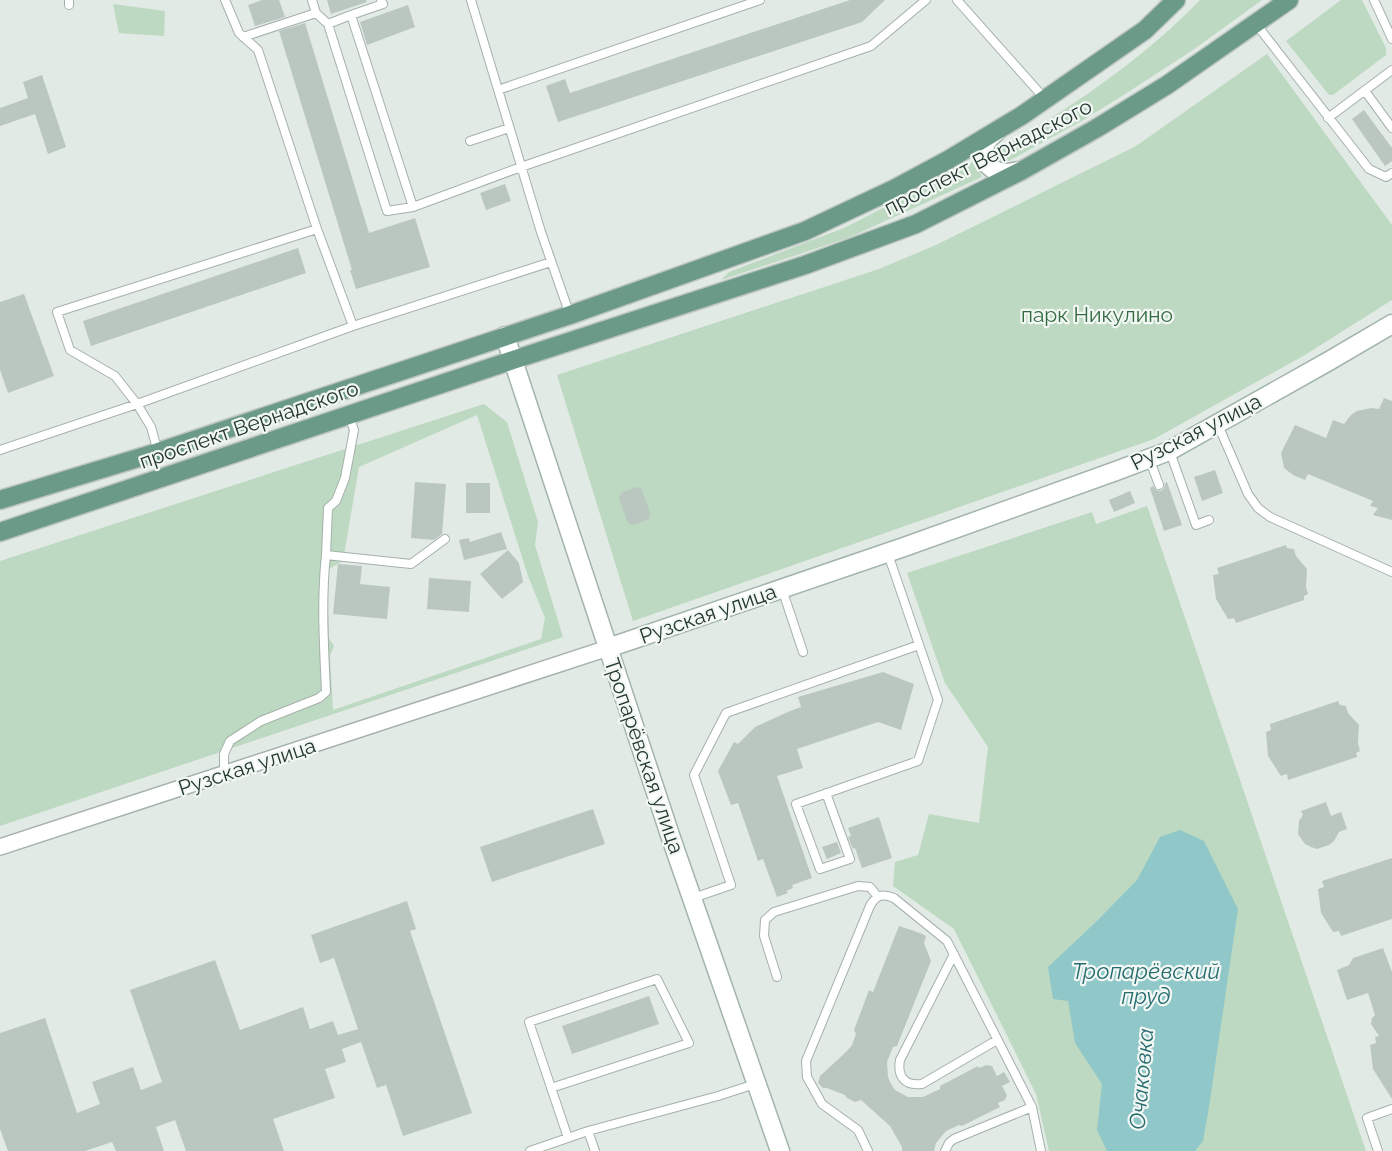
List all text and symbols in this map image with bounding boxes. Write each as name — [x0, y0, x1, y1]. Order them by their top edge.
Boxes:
street label: проспект Вернадского — [880, 93, 1096, 220]
park label: парк Никулино — [1021, 302, 1173, 327]
street label: проспект Вернадского — [136, 375, 362, 474]
street label: Рузская улица — [1126, 388, 1265, 475]
street label: Рузская улица — [636, 578, 780, 649]
street label: Тропарёвская улица — [599, 655, 690, 857]
street label: Рузская улица — [175, 733, 319, 801]
water label: Тропарёвский пруд — [1072, 958, 1220, 1009]
water label: Очаковка — [1124, 1027, 1158, 1131]

